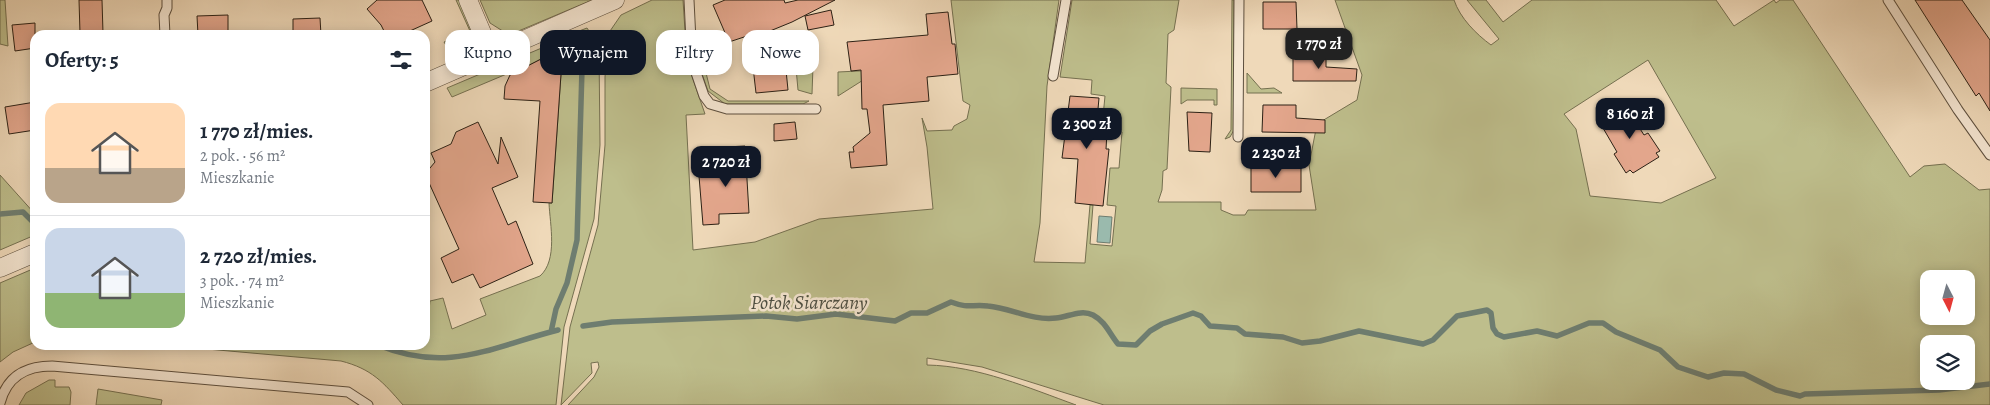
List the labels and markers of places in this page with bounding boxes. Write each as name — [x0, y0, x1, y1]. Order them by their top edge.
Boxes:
pin: 1 770 zł — [1267, 28, 1371, 70]
pin: 8 160 zł — [1578, 98, 1682, 140]
pin: 2 300 zł — [1035, 108, 1139, 150]
pin: 2 230 zł — [1224, 136, 1328, 179]
pin: 2 720 zł — [674, 146, 778, 188]

